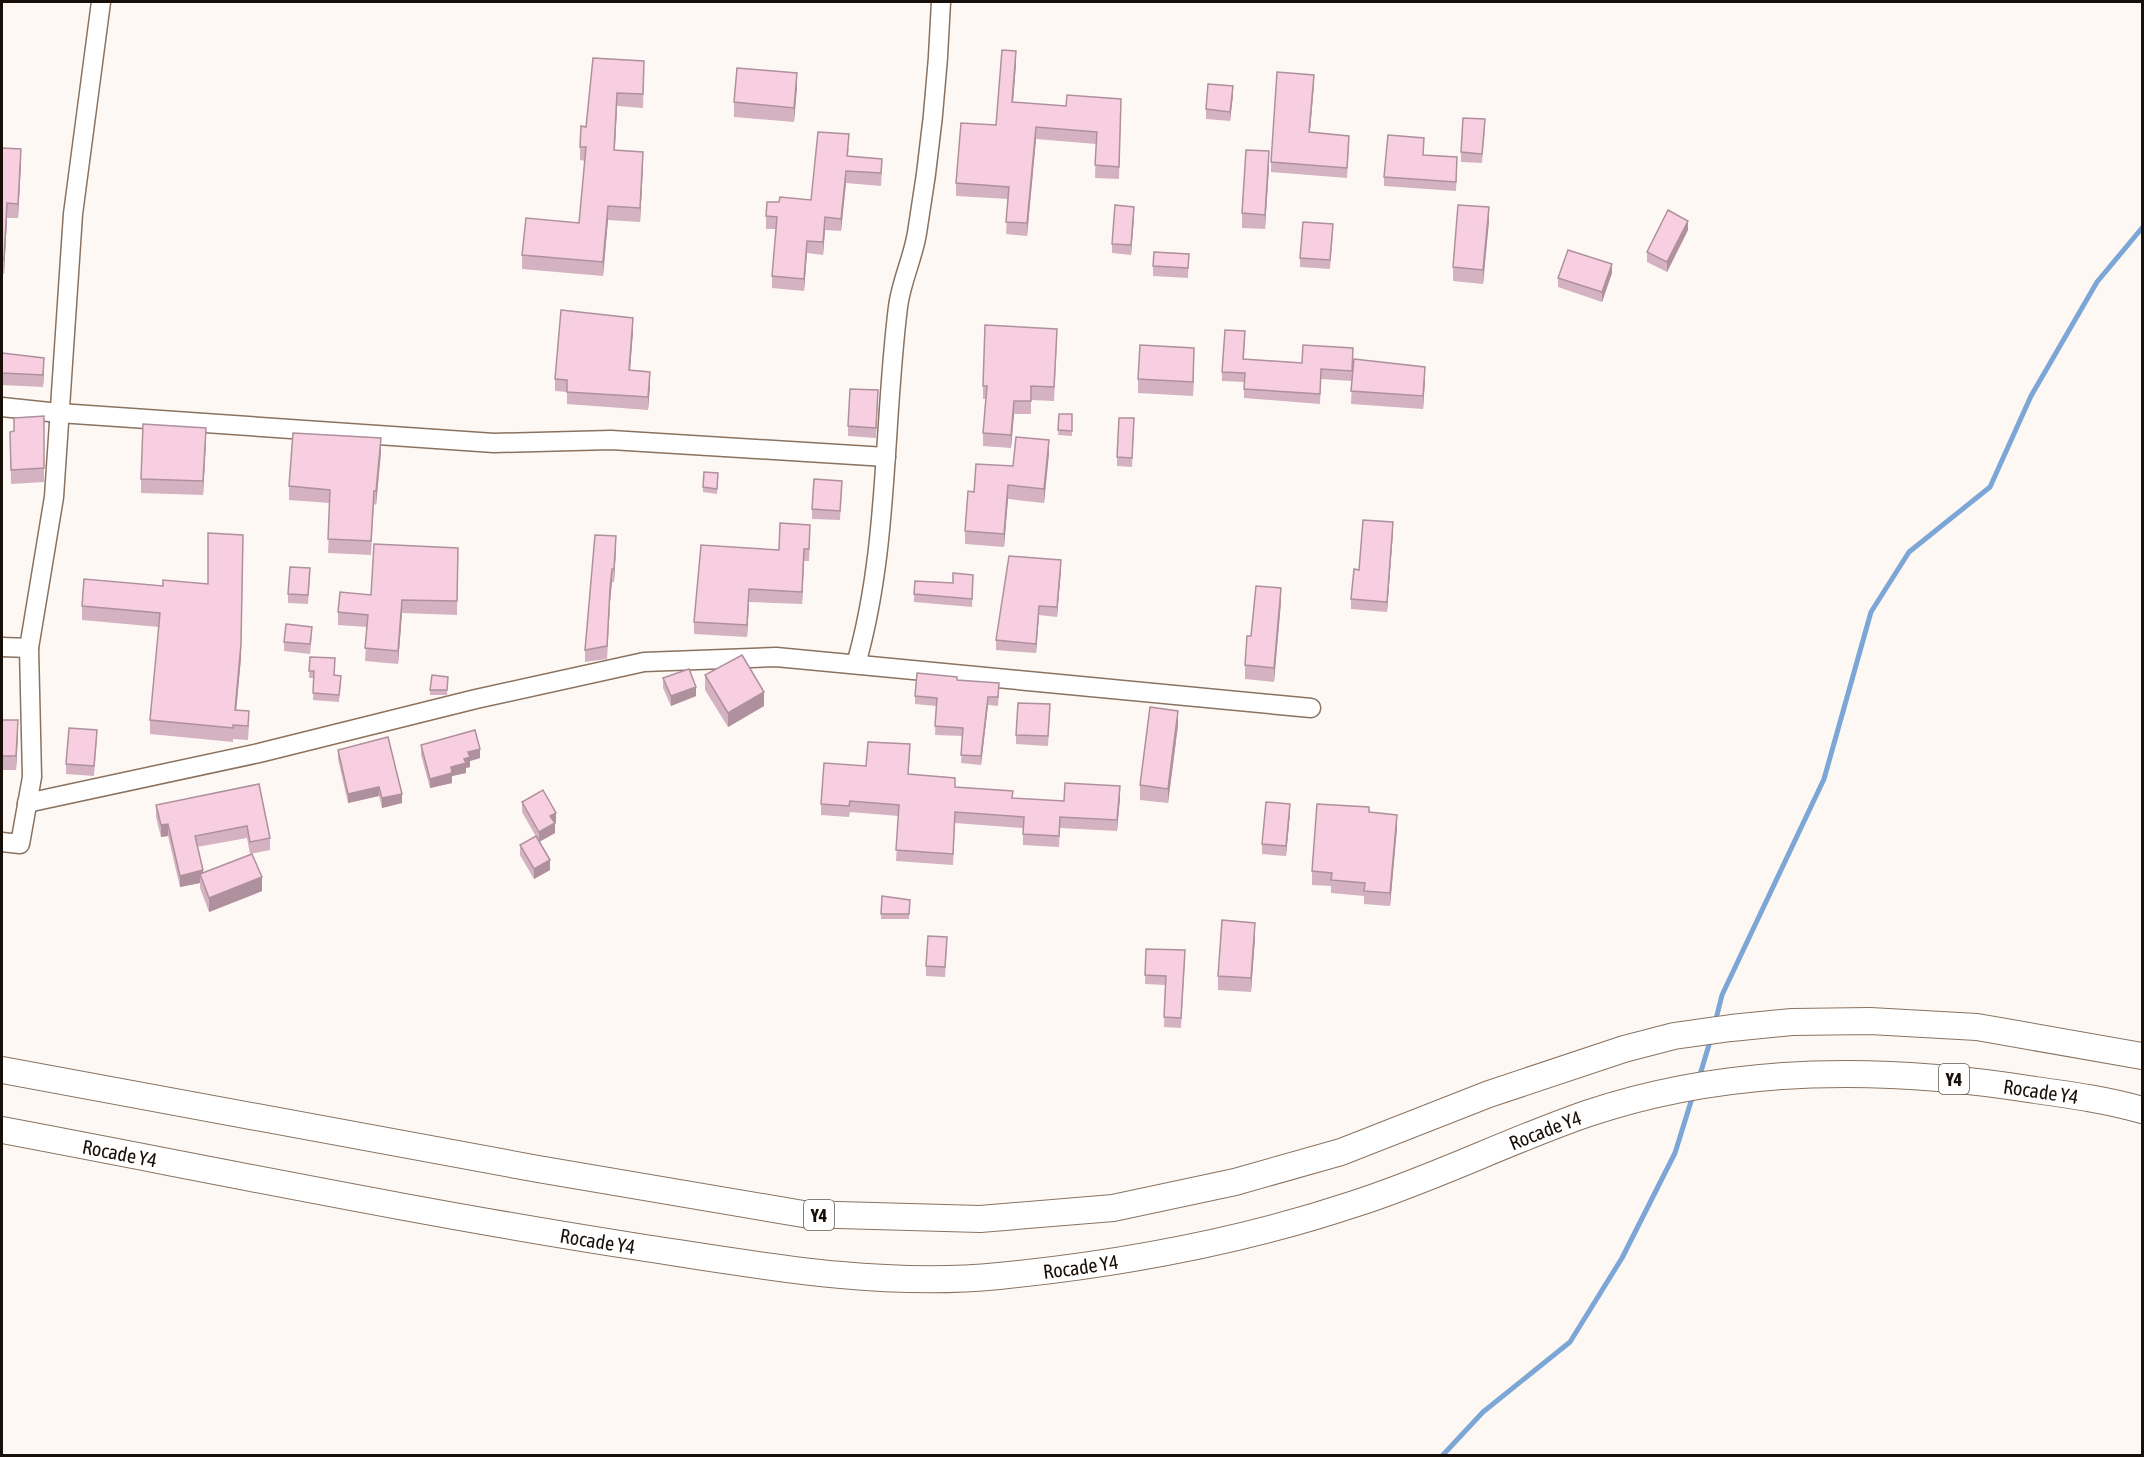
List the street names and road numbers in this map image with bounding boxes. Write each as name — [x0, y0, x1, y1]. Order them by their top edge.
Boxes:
road number: Y4 — [1939, 1064, 1969, 1094]
street label: Rocade Y4 — [2002, 1074, 2080, 1108]
street label: Rocade Y4 — [1505, 1105, 1584, 1154]
street label: Rocade Y4 — [80, 1134, 159, 1171]
road number: Y4 — [804, 1200, 834, 1230]
street label: Rocade Y4 — [559, 1223, 637, 1258]
street label: Rocade Y4 — [1042, 1249, 1120, 1283]

